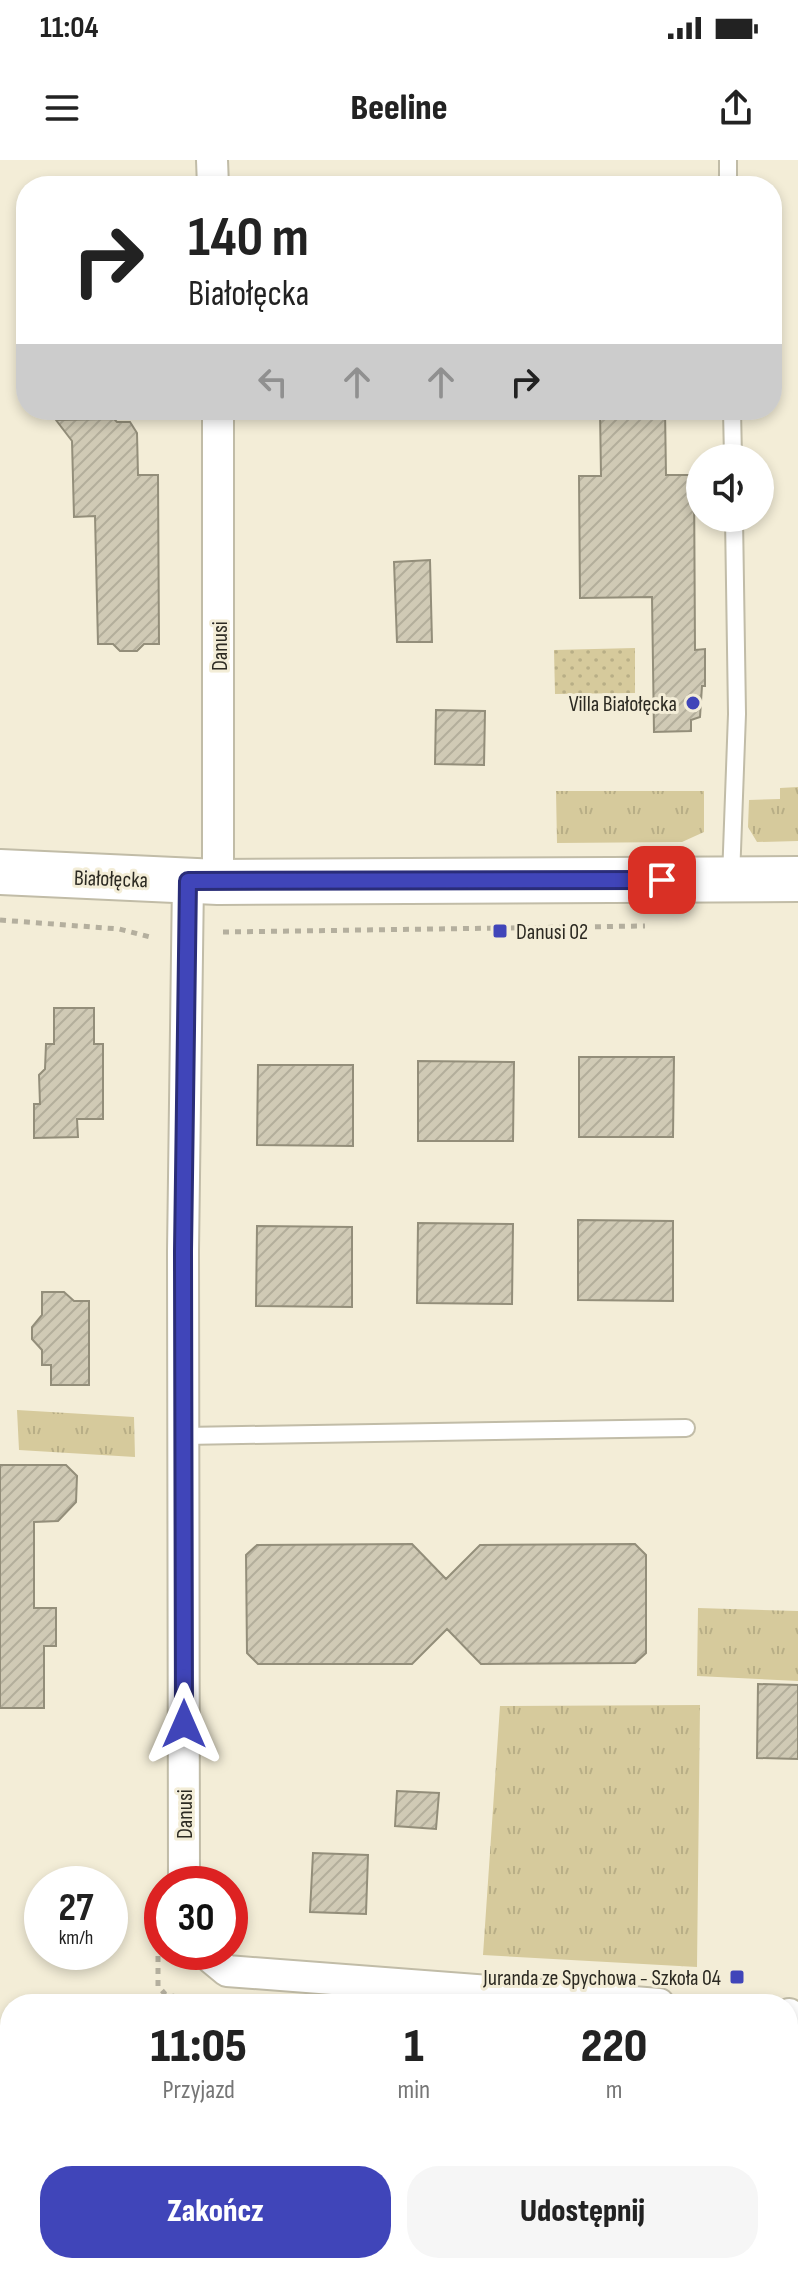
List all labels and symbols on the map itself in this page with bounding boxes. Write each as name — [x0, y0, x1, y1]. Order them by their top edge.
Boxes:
street label: Danusi — [207, 621, 234, 671]
place label: Villa Białołęcka — [569, 691, 677, 718]
marker: Villa Białołęcka — [684, 694, 702, 712]
pin — [628, 846, 696, 914]
street label: Białołęcka — [73, 865, 149, 894]
place label: Danusi 02 — [516, 919, 588, 946]
marker: Danusi 02 — [491, 922, 509, 940]
position arrow — [142, 1682, 226, 1766]
street label: Danusi — [172, 1789, 199, 1839]
speed limit sign: 30 — [144, 1866, 248, 1970]
place label: Juranda ze Spychowa - Szkoła 04 — [482, 1965, 721, 1992]
marker: Juranda ze Spychowa - Szkoła 04 — [728, 1968, 746, 1986]

